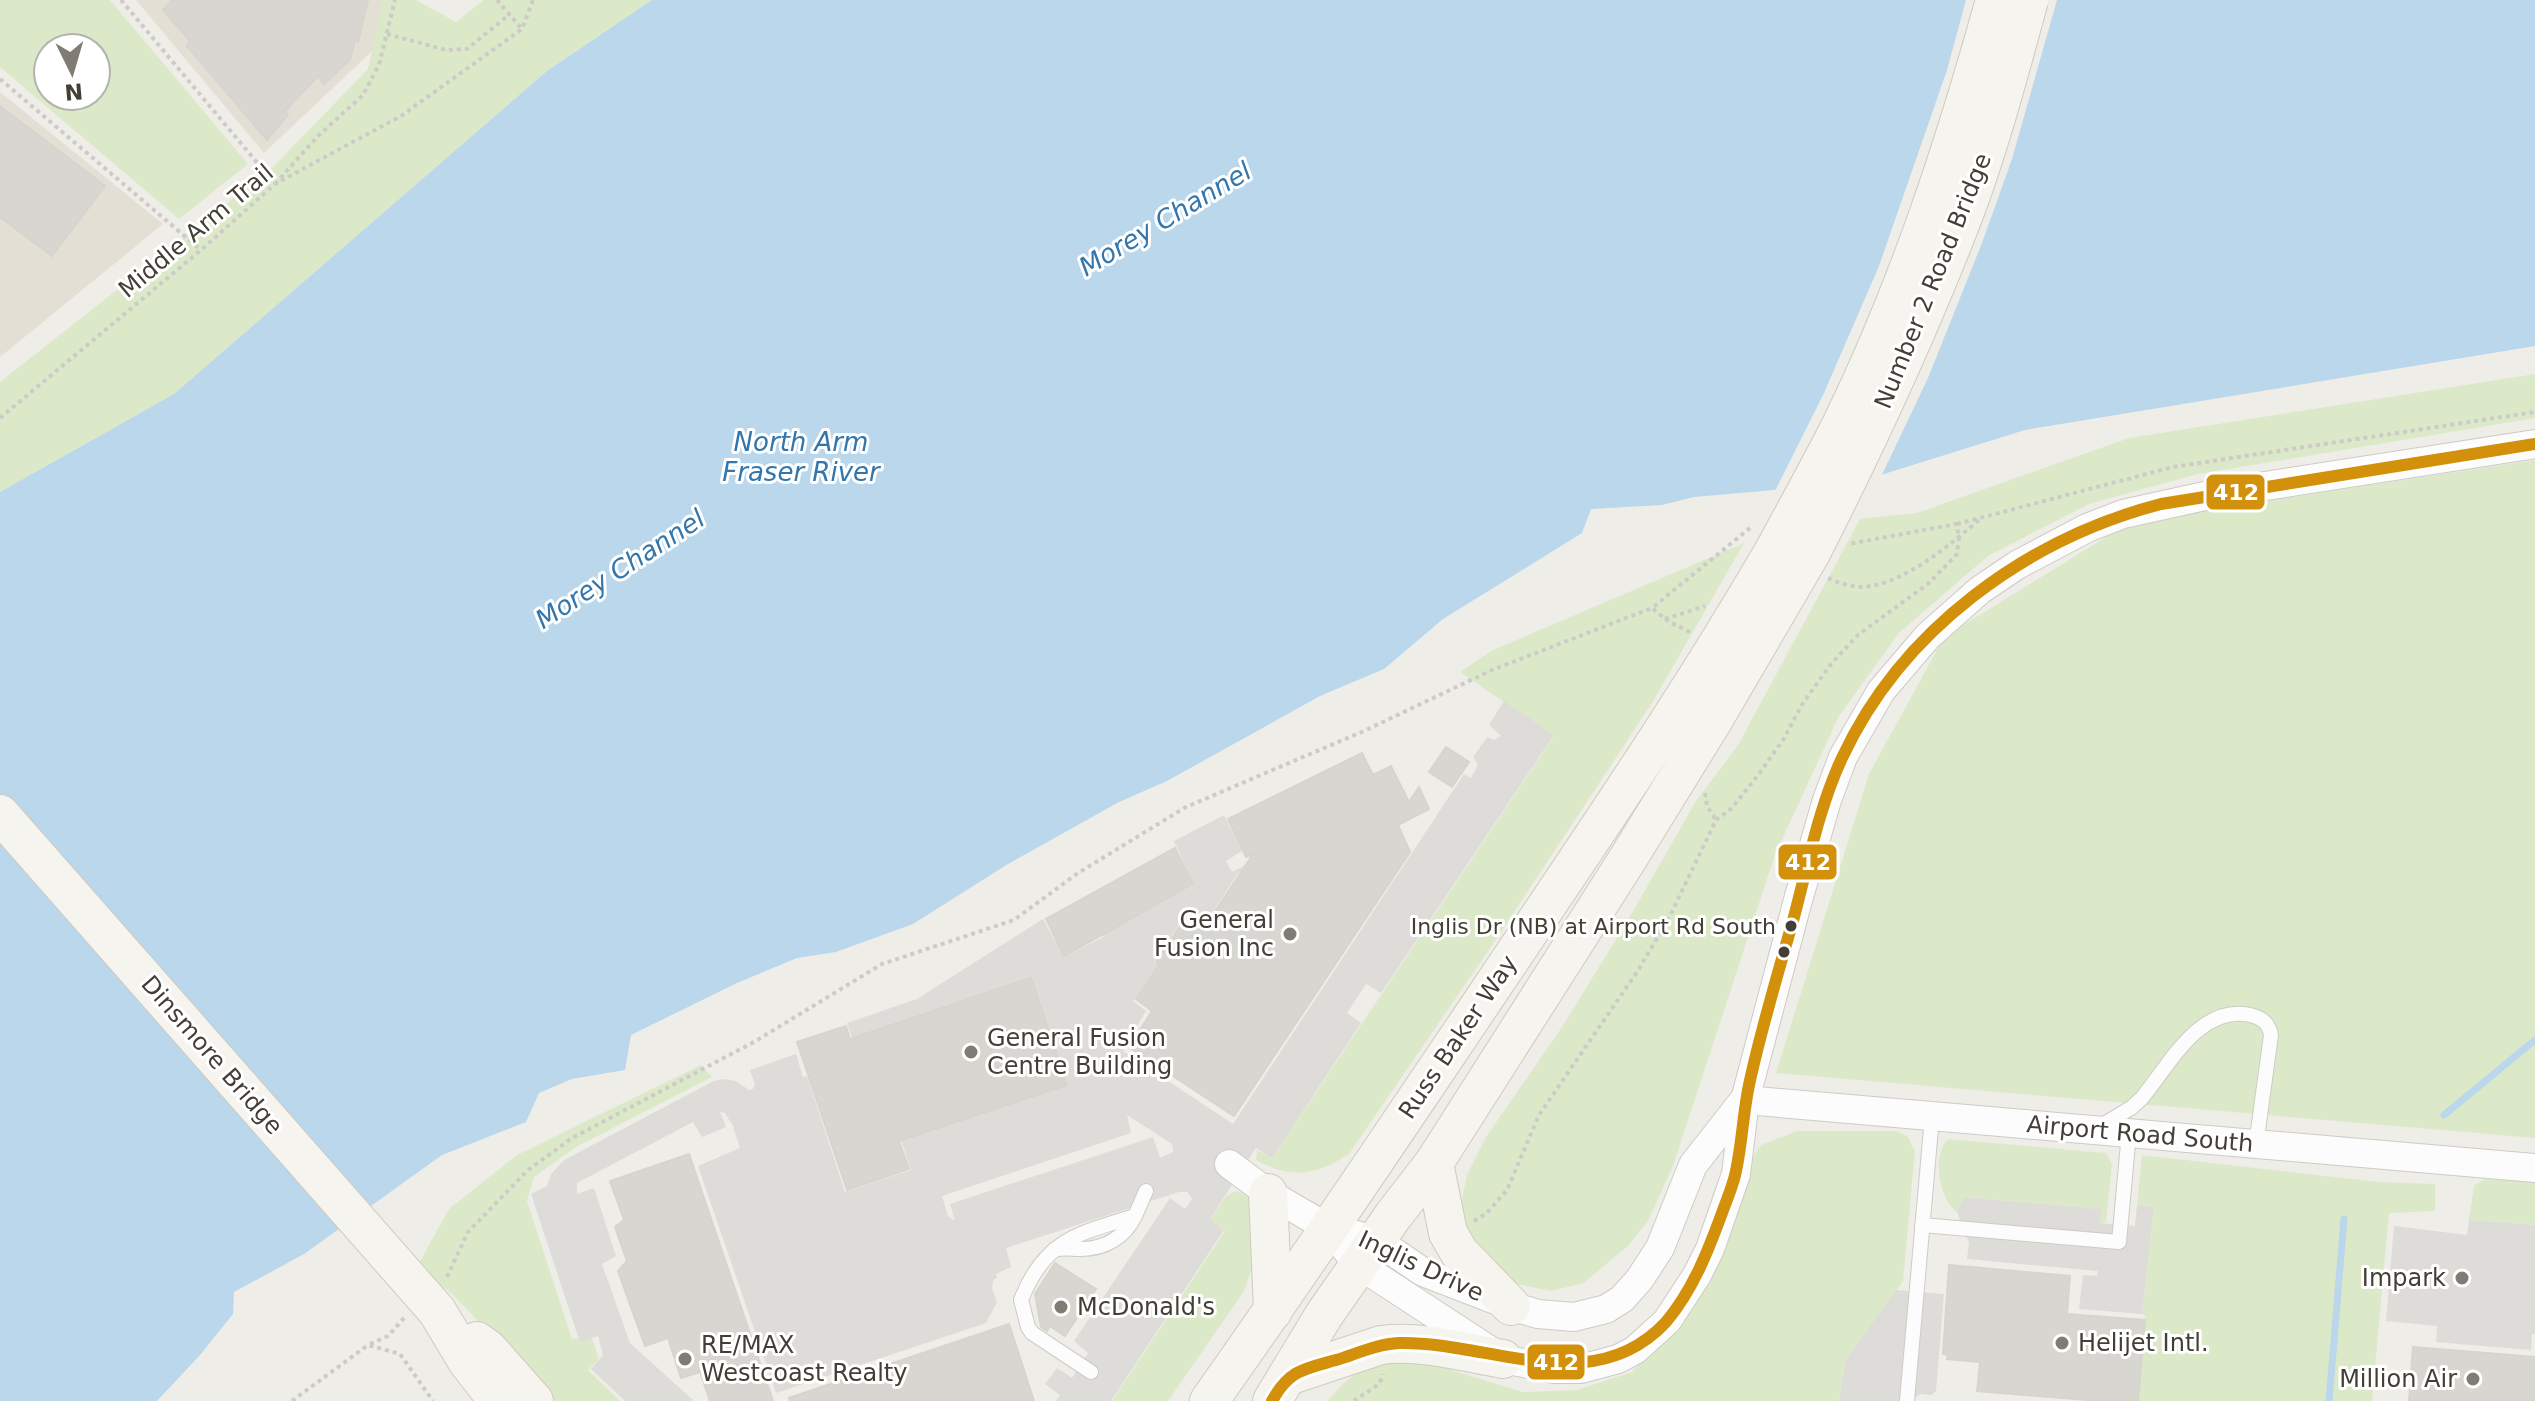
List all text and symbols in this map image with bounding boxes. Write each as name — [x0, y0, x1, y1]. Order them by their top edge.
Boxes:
north arrow — [32, 32, 112, 112]
text: N — [63, 78, 84, 105]
street label: Number 2 Road Bridge — [1869, 149, 1997, 413]
water label: Morey Channel — [1074, 155, 1257, 282]
street label: Middle Arm Trail — [113, 158, 279, 304]
water label: North Arm Fraser River — [722, 427, 882, 487]
line badge: 412 — [2205, 473, 2266, 511]
text: 412 — [2213, 480, 2259, 505]
water label: Morey Channel — [530, 503, 711, 635]
line badge: 412 — [1777, 843, 1838, 881]
text: 412 — [1785, 850, 1831, 875]
place label: General Fusion Inc — [1154, 906, 1274, 962]
place label: Inglis Dr (NB) at Airport Rd South — [1411, 914, 1776, 939]
marker: Inglis Dr (NB) at Airport Rd South — [1783, 918, 1799, 934]
marker: General Fusion Inc — [1281, 925, 1299, 943]
unlabelled marker — [1776, 944, 1792, 960]
street label: Russ Baker Way — [1393, 950, 1523, 1124]
street label: Dinsmore Bridge — [136, 970, 288, 1140]
place label: General Fusion Centre Building — [987, 1024, 1172, 1080]
marker: General Fusion Centre Building — [962, 1043, 980, 1061]
street label: Airport Road South — [2026, 1110, 2254, 1158]
street label: Inglis Drive — [1354, 1225, 1488, 1307]
place label: Impark — [2362, 1264, 2446, 1292]
marker: Impark — [2453, 1269, 2471, 1287]
place label: McDonald's — [1077, 1293, 1215, 1321]
marker: McDonald's — [1052, 1298, 1070, 1316]
place label: Helijet Intl. — [2078, 1329, 2209, 1357]
place label: RE/MAX Westcoast Realty — [701, 1331, 907, 1387]
marker: Helijet Intl. — [2053, 1334, 2071, 1352]
line badge: 412 — [1526, 1343, 1586, 1381]
marker: RE/MAX Westcoast Realty — [676, 1350, 694, 1368]
text: 412 — [1533, 1350, 1579, 1375]
place label: Million Air — [2339, 1365, 2457, 1393]
marker: Million Air — [2464, 1370, 2482, 1388]

